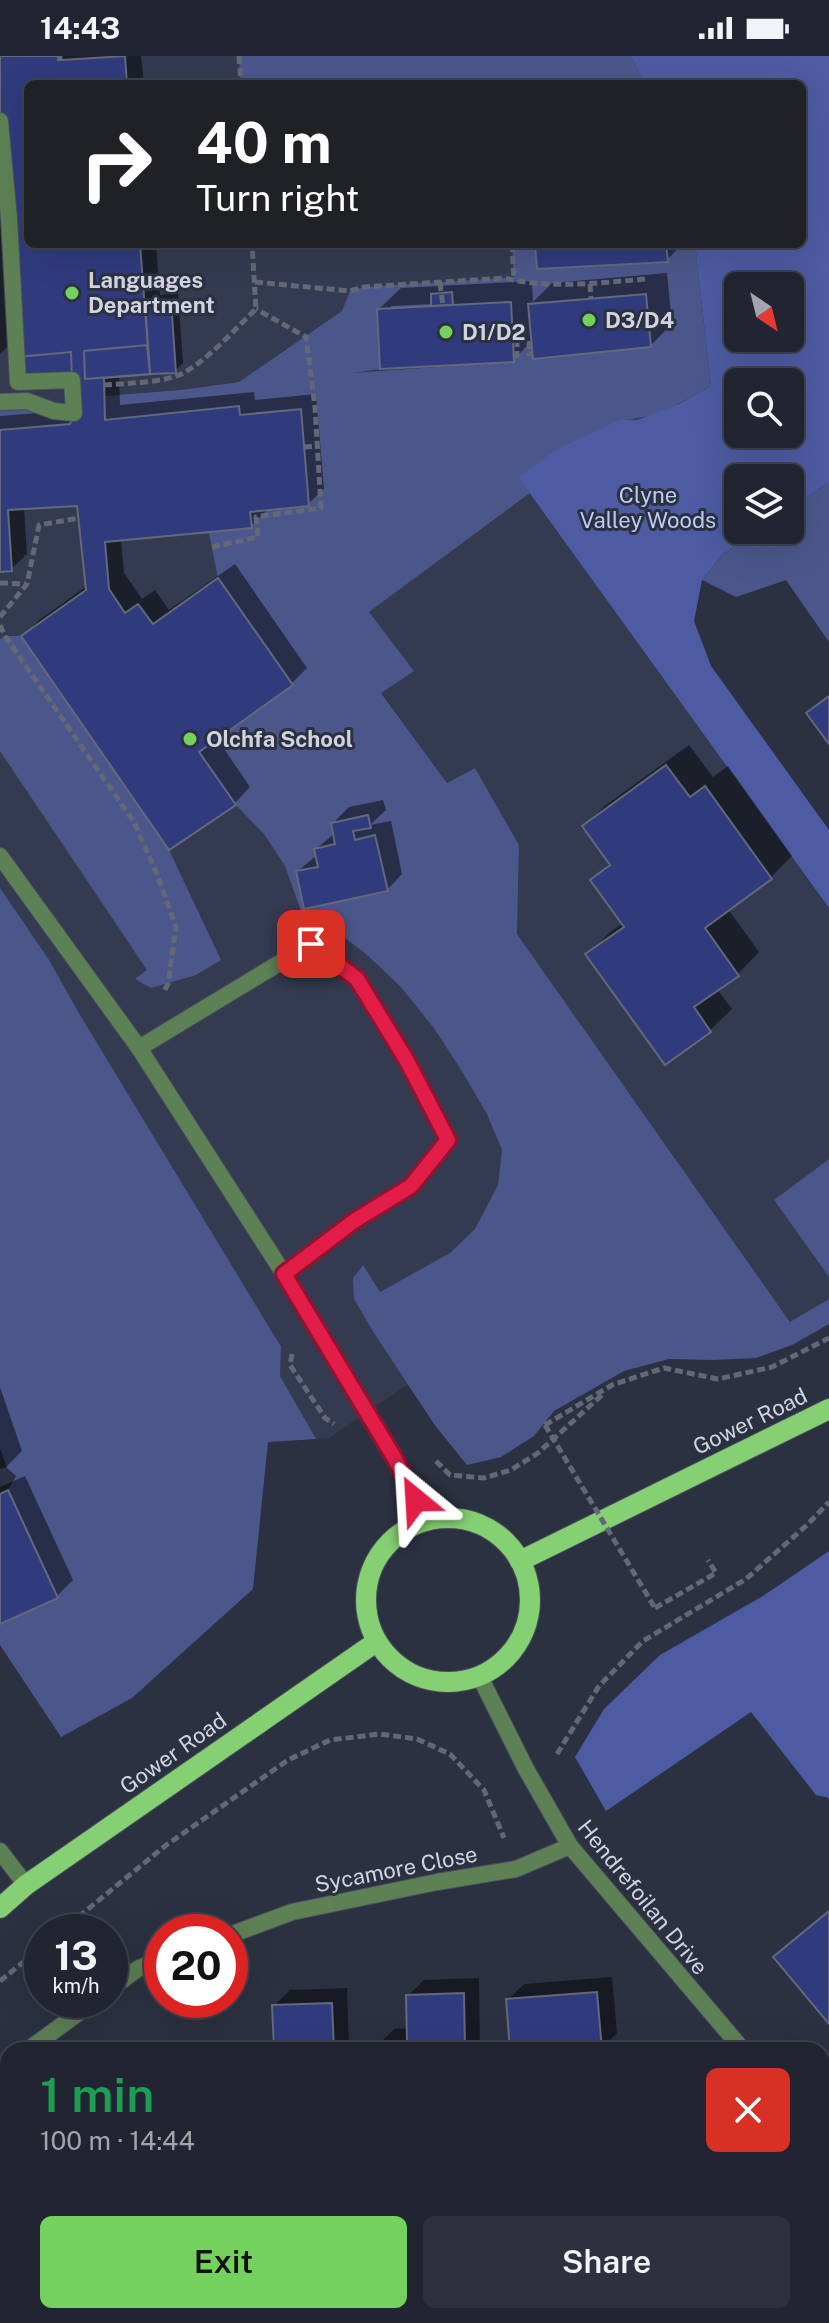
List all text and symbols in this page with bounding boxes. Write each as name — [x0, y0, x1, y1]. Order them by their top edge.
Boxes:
text: 14:43 — [40, 10, 120, 46]
text: 40 m — [196, 110, 332, 176]
icon: right — [64, 112, 168, 216]
text: Turn right — [196, 177, 359, 219]
place label: Languages Department — [88, 267, 215, 318]
north arrow — [724, 272, 804, 352]
map controls — [724, 272, 804, 544]
marker: Languages Department — [63, 284, 81, 302]
place label: D3/D4 — [605, 307, 674, 333]
marker: D3/D4 — [580, 311, 598, 329]
place label: D1/D2 — [462, 319, 525, 345]
marker: D1/D2 — [437, 323, 455, 341]
button: search — [724, 368, 804, 448]
button: layers — [724, 464, 804, 544]
park label: Clyne Valley Woods — [580, 482, 716, 533]
place label: Olchfa School — [206, 726, 353, 752]
marker: Olchfa School — [181, 730, 199, 748]
pin — [277, 910, 345, 978]
icon: arrive — [289, 922, 333, 966]
street label: Gower Road — [689, 1382, 811, 1460]
position arrow — [374, 1458, 458, 1542]
street label: Gower Road — [115, 1707, 231, 1799]
street label: Hendrefoilan Drive — [573, 1814, 713, 1980]
street label: Sycamore Close — [312, 1840, 480, 1898]
speed limit sign: 20 — [144, 1914, 248, 2018]
text: 13 — [54, 1932, 98, 1979]
text: km/h — [52, 1974, 100, 1998]
text: 1 min — [40, 2066, 154, 2123]
button: close — [706, 2068, 790, 2152]
text: 100 m · 14:44 — [40, 2125, 195, 2156]
button: Exit — [40, 2216, 407, 2308]
button: Share — [423, 2216, 790, 2308]

